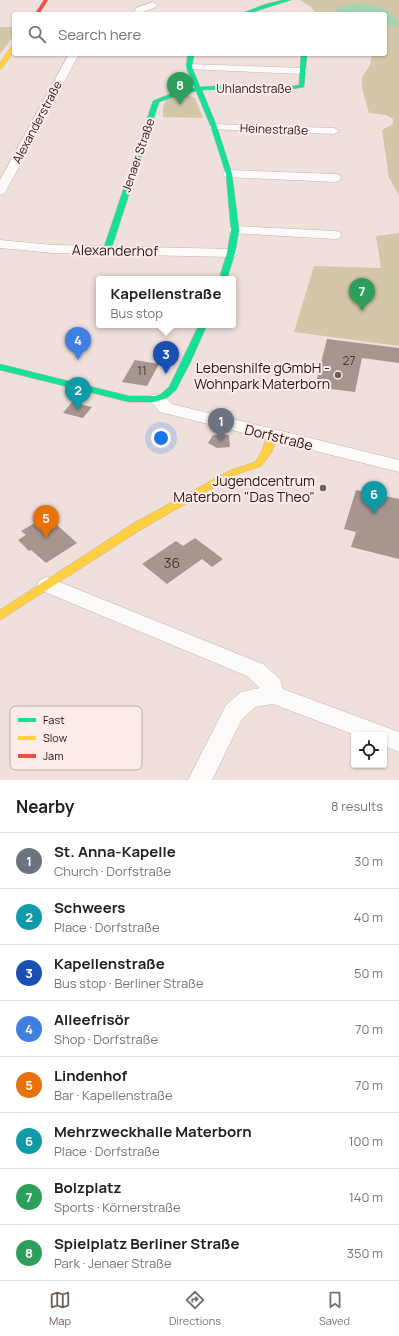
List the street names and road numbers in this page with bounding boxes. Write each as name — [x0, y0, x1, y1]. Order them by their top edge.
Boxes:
street label: Alexanderstraße — [8, 78, 66, 166]
street label: Uhlandstraße — [216, 80, 292, 97]
street label: Jenaer Straße — [117, 116, 159, 194]
street label: Heinestraße — [240, 119, 308, 139]
street label: Alexanderhof — [72, 240, 158, 260]
street label: Dorfstraße — [243, 419, 315, 455]

